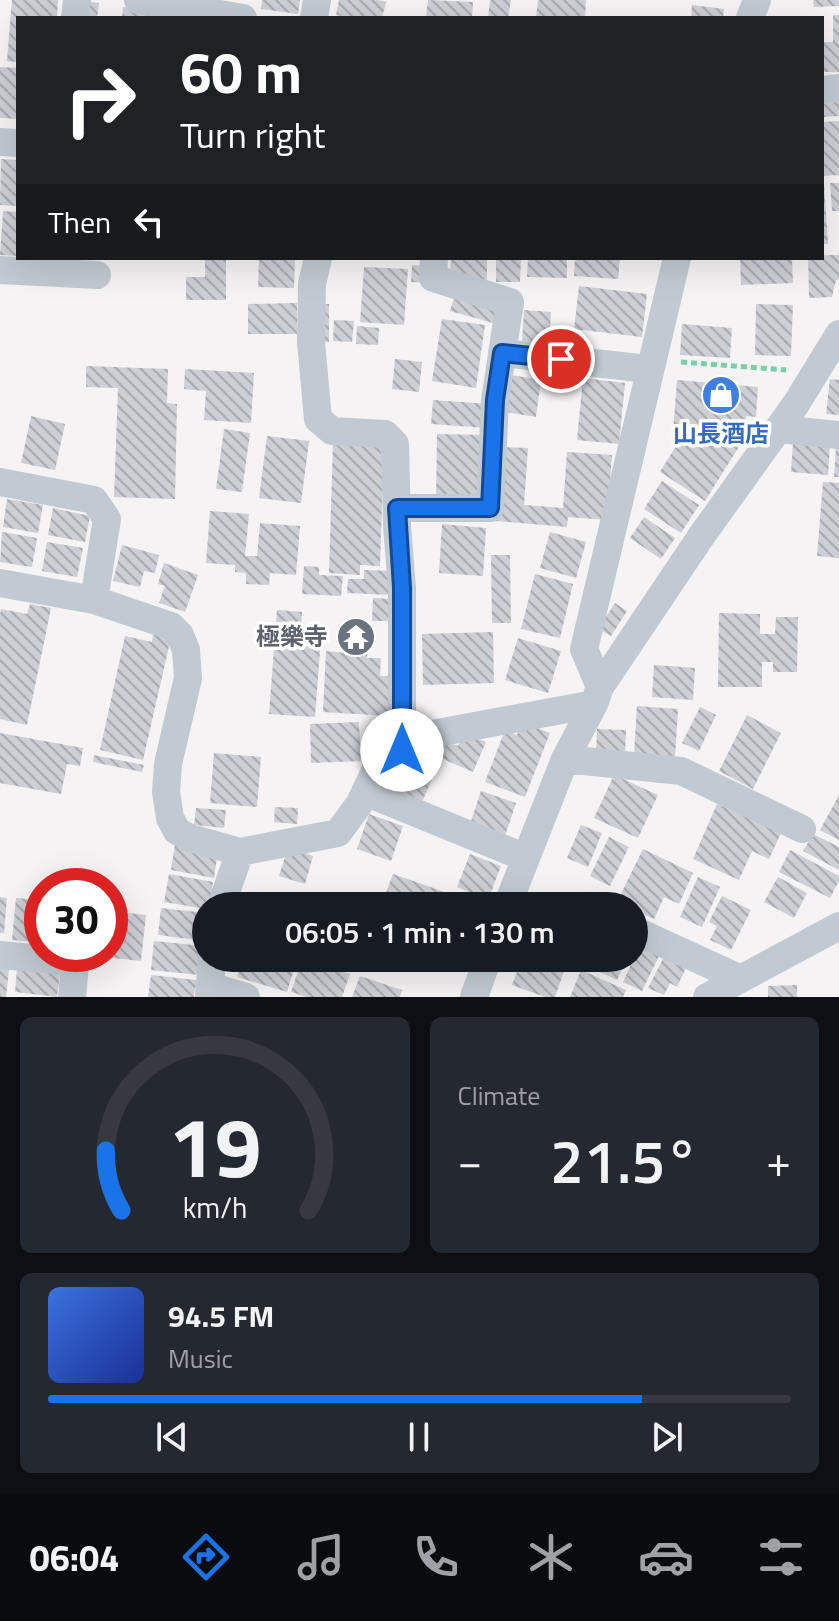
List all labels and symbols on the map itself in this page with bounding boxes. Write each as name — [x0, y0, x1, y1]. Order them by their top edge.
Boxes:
pin — [527, 325, 595, 393]
shop icon: 山長酒店 — [700, 374, 742, 416]
place label: 山長酒店 — [673, 415, 769, 451]
temple icon: 極樂寺 — [335, 616, 377, 658]
place label: 極樂寺 — [256, 618, 328, 654]
position arrow — [360, 708, 444, 792]
speed limit sign: 30 — [24, 868, 128, 972]

